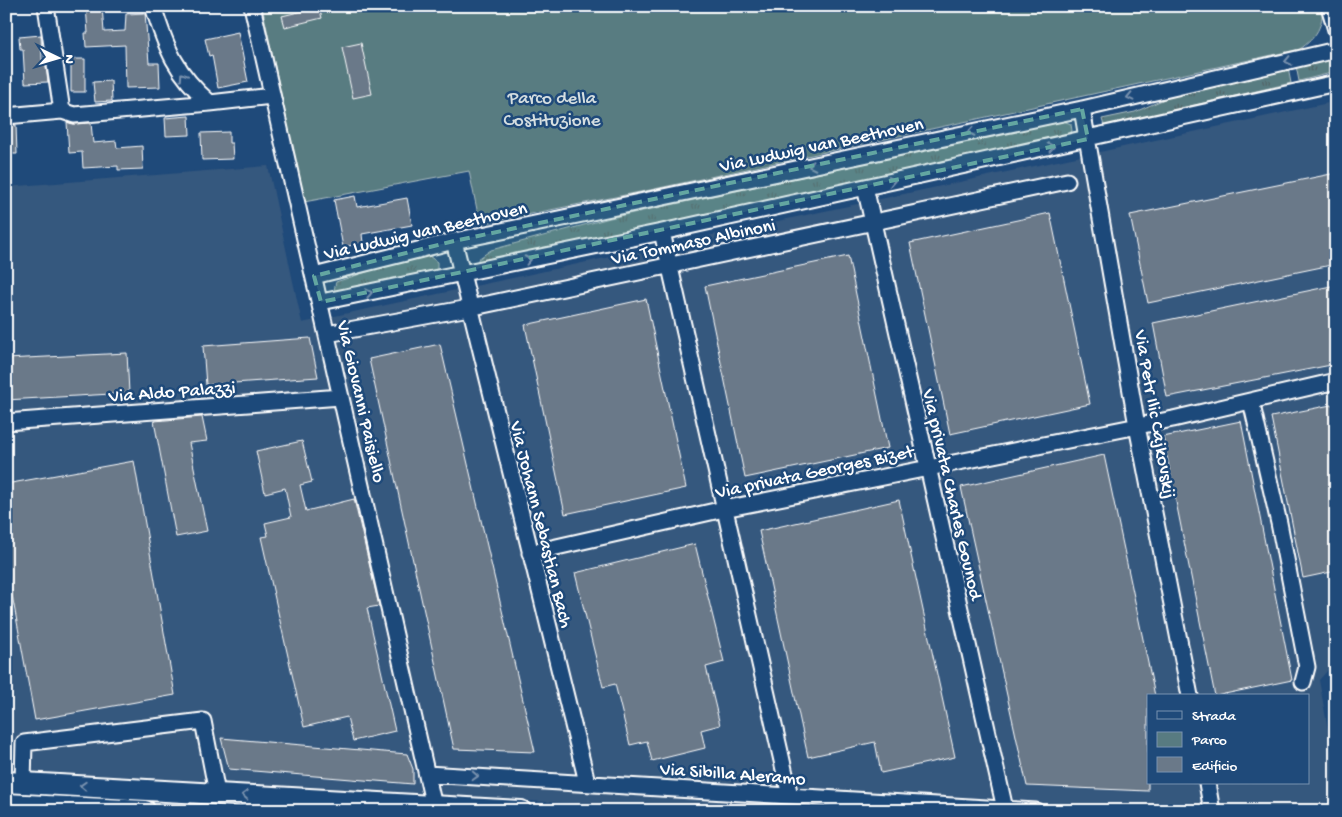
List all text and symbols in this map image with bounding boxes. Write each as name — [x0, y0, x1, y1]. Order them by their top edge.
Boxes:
north arrow — [32, 32, 82, 82]
text: N — [60, 54, 77, 64]
one-way arrow — [1284, 55, 1293, 66]
one-way arrow — [180, 72, 189, 81]
park label: Parco della Costituzione — [504, 88, 601, 133]
one-way arrow — [1125, 92, 1134, 102]
street label: Via Ludwig van Beethoven — [717, 114, 926, 179]
one-way arrow — [967, 126, 975, 137]
one-way arrow — [1046, 142, 1055, 153]
one-way arrow — [808, 160, 817, 170]
one-way arrow — [887, 177, 896, 187]
street label: Via Ludwig van Beethoven — [321, 198, 530, 267]
street label: Via Tommaso Albinoni — [608, 215, 778, 272]
one-way arrow — [523, 256, 532, 266]
one-way arrow — [364, 288, 373, 299]
street label: Via Giovanni Paisiello — [330, 318, 389, 485]
street label: Via Petr Ilic Cajkovskij — [1127, 327, 1180, 501]
street label: Via Aldo Palazzi — [107, 378, 237, 409]
street label: Via privata Charles Gounod — [915, 386, 986, 604]
street label: Via Johann Sebastian Bach — [503, 418, 576, 631]
street label: Via privata Georges Bizet — [713, 441, 918, 506]
legend — [1147, 694, 1310, 784]
text: Strada — [1192, 708, 1237, 726]
text: Parco — [1191, 732, 1227, 750]
text: Edificio — [1192, 758, 1238, 776]
street label: Via Sibilla Aleramo — [658, 759, 807, 792]
one-way arrow — [472, 771, 480, 782]
one-way arrow — [79, 781, 86, 791]
one-way arrow — [241, 789, 249, 800]

